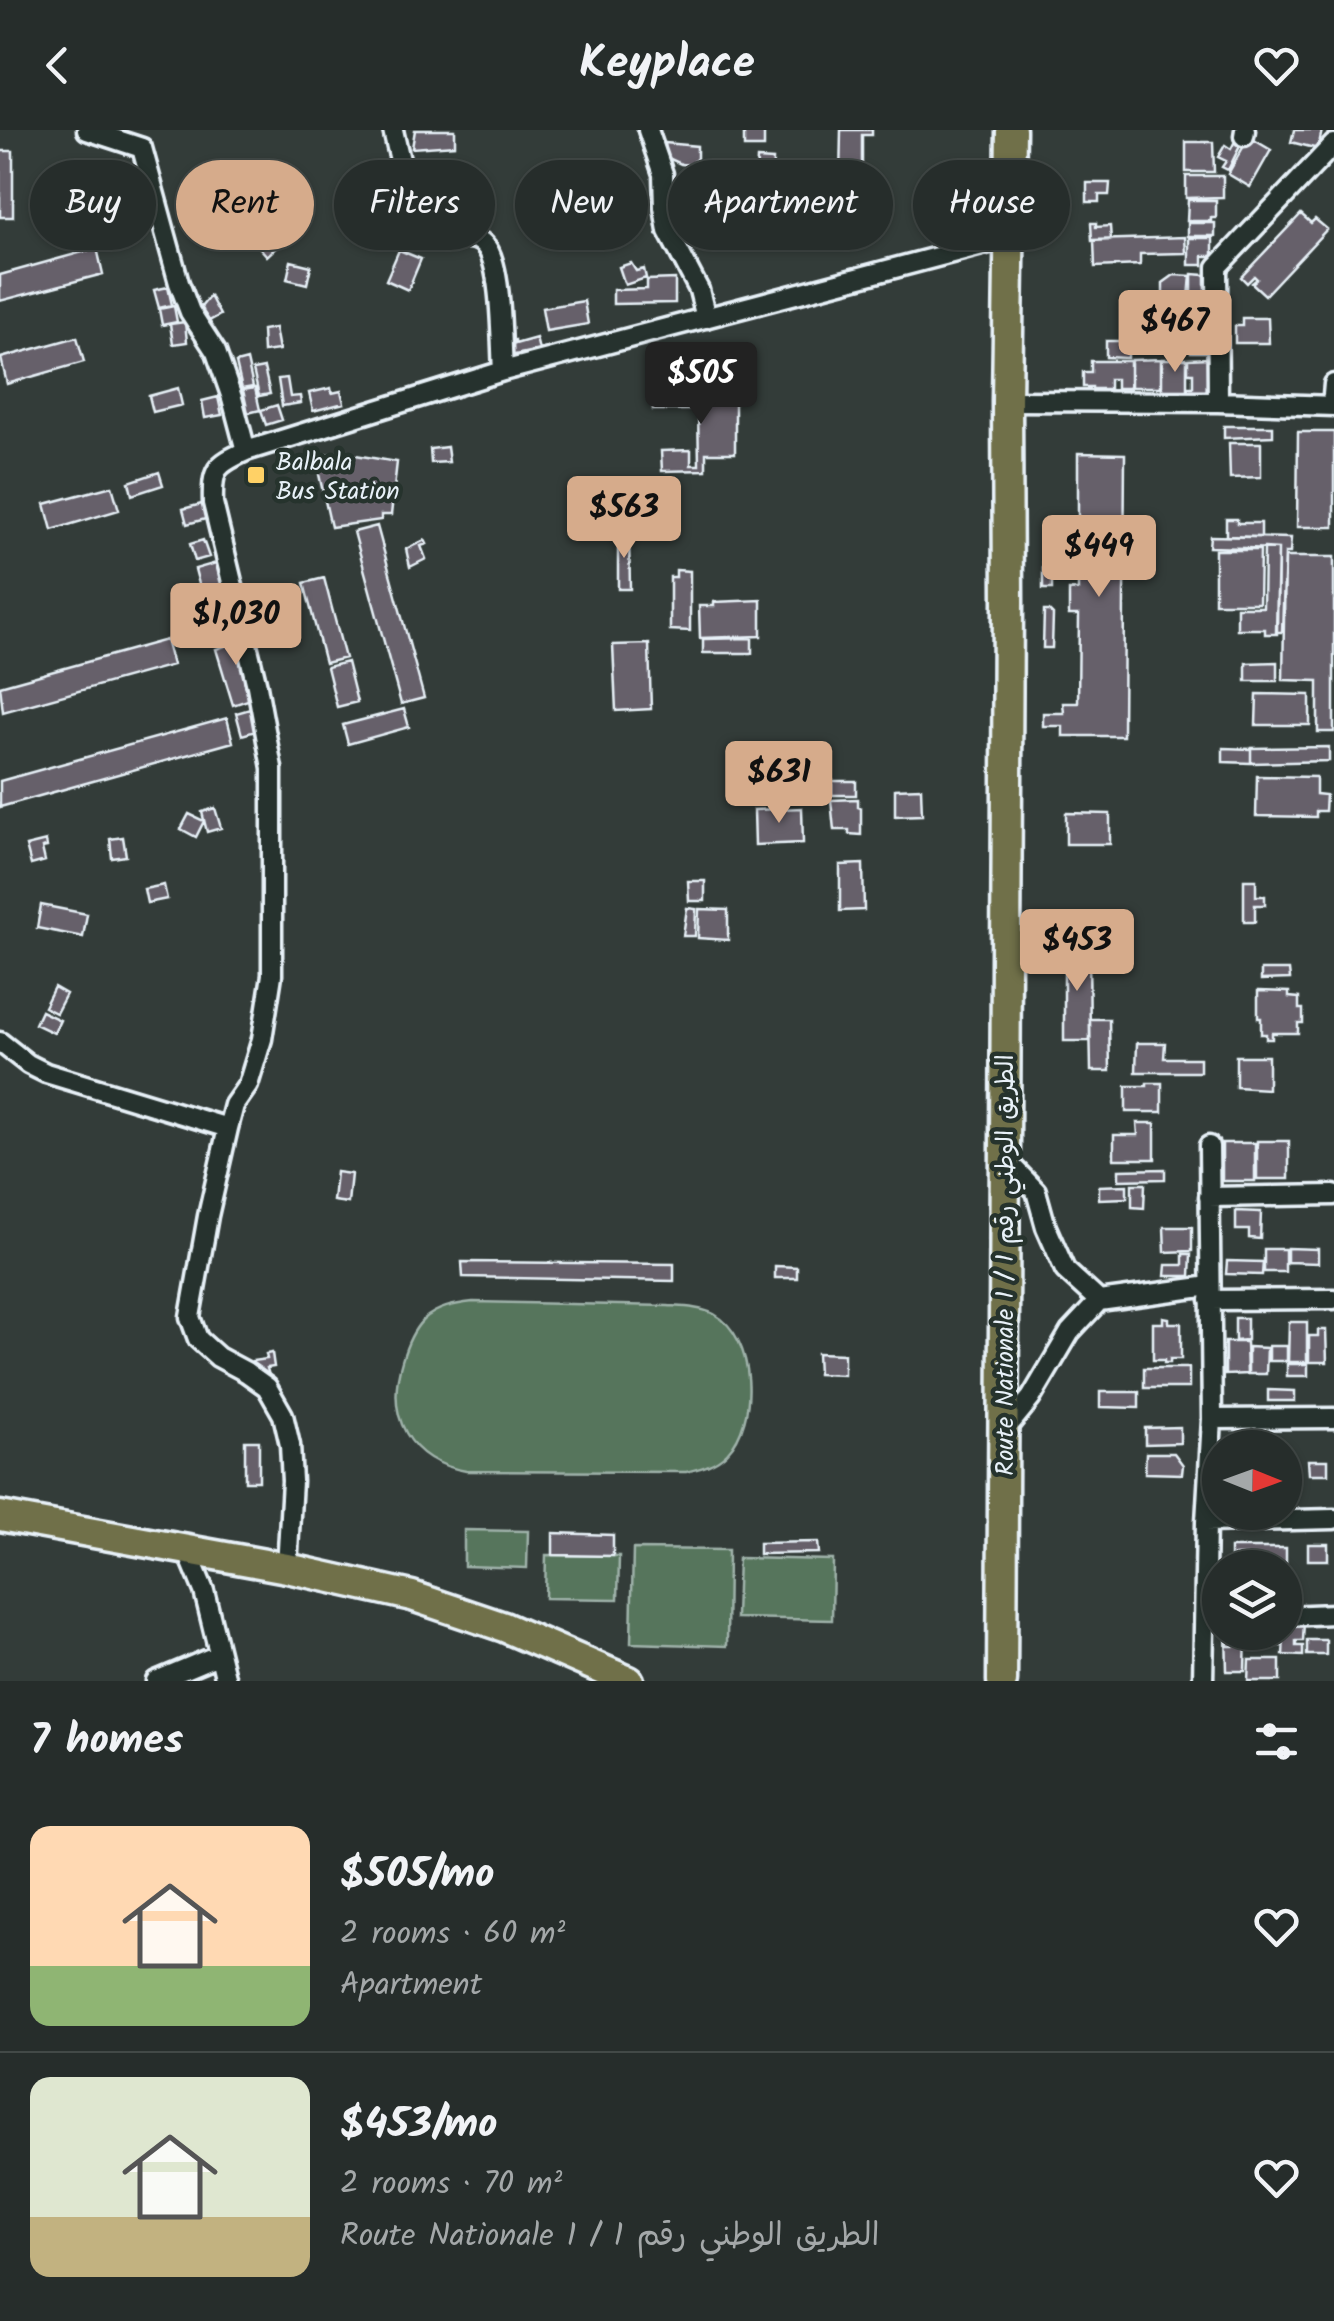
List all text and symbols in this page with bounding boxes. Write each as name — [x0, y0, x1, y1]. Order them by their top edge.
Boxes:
text: Keyplace — [579, 29, 755, 101]
icon: back — [30, 38, 85, 93]
icon: heart — [1249, 38, 1304, 93]
chip: Buy — [30, 160, 156, 250]
chip: Rent — [176, 160, 314, 250]
chip: Filters — [334, 160, 495, 250]
chip: New — [515, 160, 648, 250]
chip: Apartment — [668, 160, 893, 250]
chip: House — [913, 160, 1070, 250]
pin: $467 — [1116, 290, 1234, 375]
text: $467 — [1141, 297, 1209, 348]
pin: $505 — [642, 342, 760, 427]
text: $505 — [667, 349, 735, 400]
place label: Balbala Bus Station — [276, 443, 400, 512]
marker: Balbala Bus Station — [245, 464, 267, 486]
pin: $563 — [565, 476, 683, 561]
text: $563 — [589, 483, 659, 534]
pin: $449 — [1040, 515, 1158, 600]
text: $449 — [1064, 522, 1134, 573]
pin: $1,030 — [155, 583, 317, 668]
text: $1,030 — [192, 590, 280, 641]
pin: $631 — [720, 741, 838, 826]
text: $631 — [747, 748, 811, 799]
pin: $453 — [1018, 909, 1136, 994]
text: $453 — [1042, 916, 1112, 967]
street label: Route Nationale 1 / الطريق الوطني رقم 1 — [986, 1054, 1026, 1476]
north arrow — [1202, 1430, 1302, 1530]
map controls — [1202, 1430, 1302, 1650]
button: layers — [1202, 1550, 1302, 1650]
text: 7 homes — [30, 1708, 183, 1775]
icon: filters — [1249, 1714, 1304, 1769]
text: $505/mo — [340, 1842, 494, 1909]
icon: home — [110, 1866, 230, 1986]
icon: heart — [1249, 1899, 1304, 1954]
text: 2 rooms · 60 m² — [340, 1909, 565, 1960]
text: Apartment — [340, 1960, 482, 2011]
text: $453/mo — [340, 2092, 497, 2159]
icon: home — [110, 2117, 230, 2237]
icon: heart — [1249, 2150, 1304, 2205]
text: 2 rooms · 70 m² — [340, 2159, 562, 2210]
text: Route Nationale 1 / الطريق الوطني رقم 1 — [340, 2211, 879, 2262]

